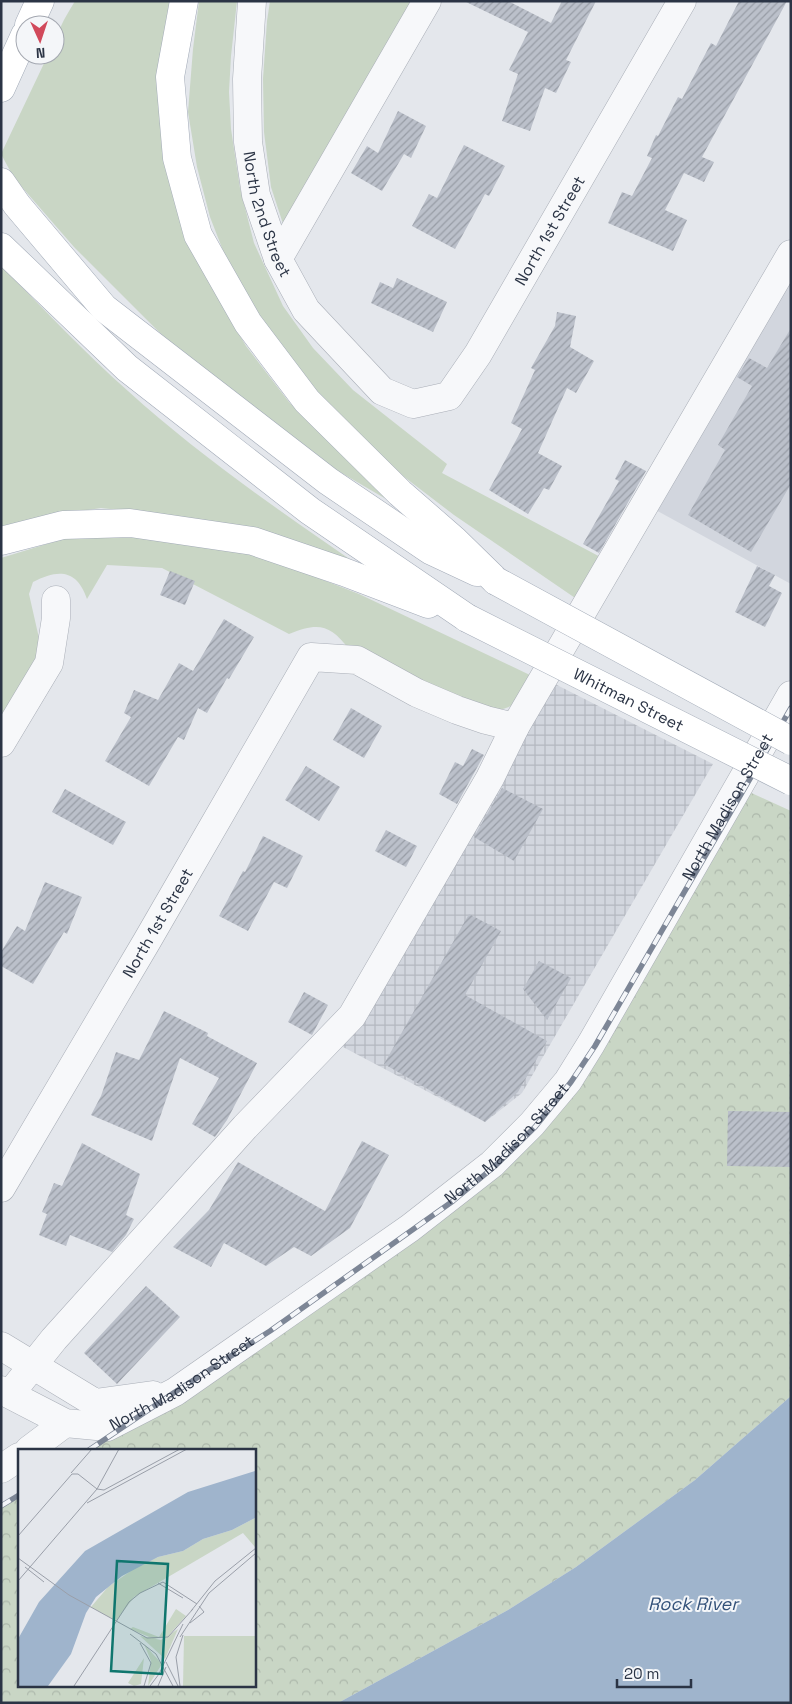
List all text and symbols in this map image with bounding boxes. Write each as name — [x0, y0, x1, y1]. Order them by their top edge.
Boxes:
north arrow — [15, 15, 65, 65]
text: N — [36, 44, 46, 62]
street label: North 2nd Street — [239, 150, 296, 281]
street label: North 1st Street — [510, 172, 589, 289]
street label: Whitman Street — [570, 663, 687, 736]
street label: North Madison Street — [677, 729, 777, 884]
street label: North 1st Street — [117, 864, 197, 981]
street label: North Madison Street — [440, 1078, 573, 1208]
street label: North Madison Street — [106, 1330, 258, 1435]
inset map — [18, 1449, 255, 1686]
water label: Rock River — [648, 1592, 740, 1615]
scale bar — [617, 1656, 691, 1688]
text: 20 m — [624, 1664, 659, 1683]

